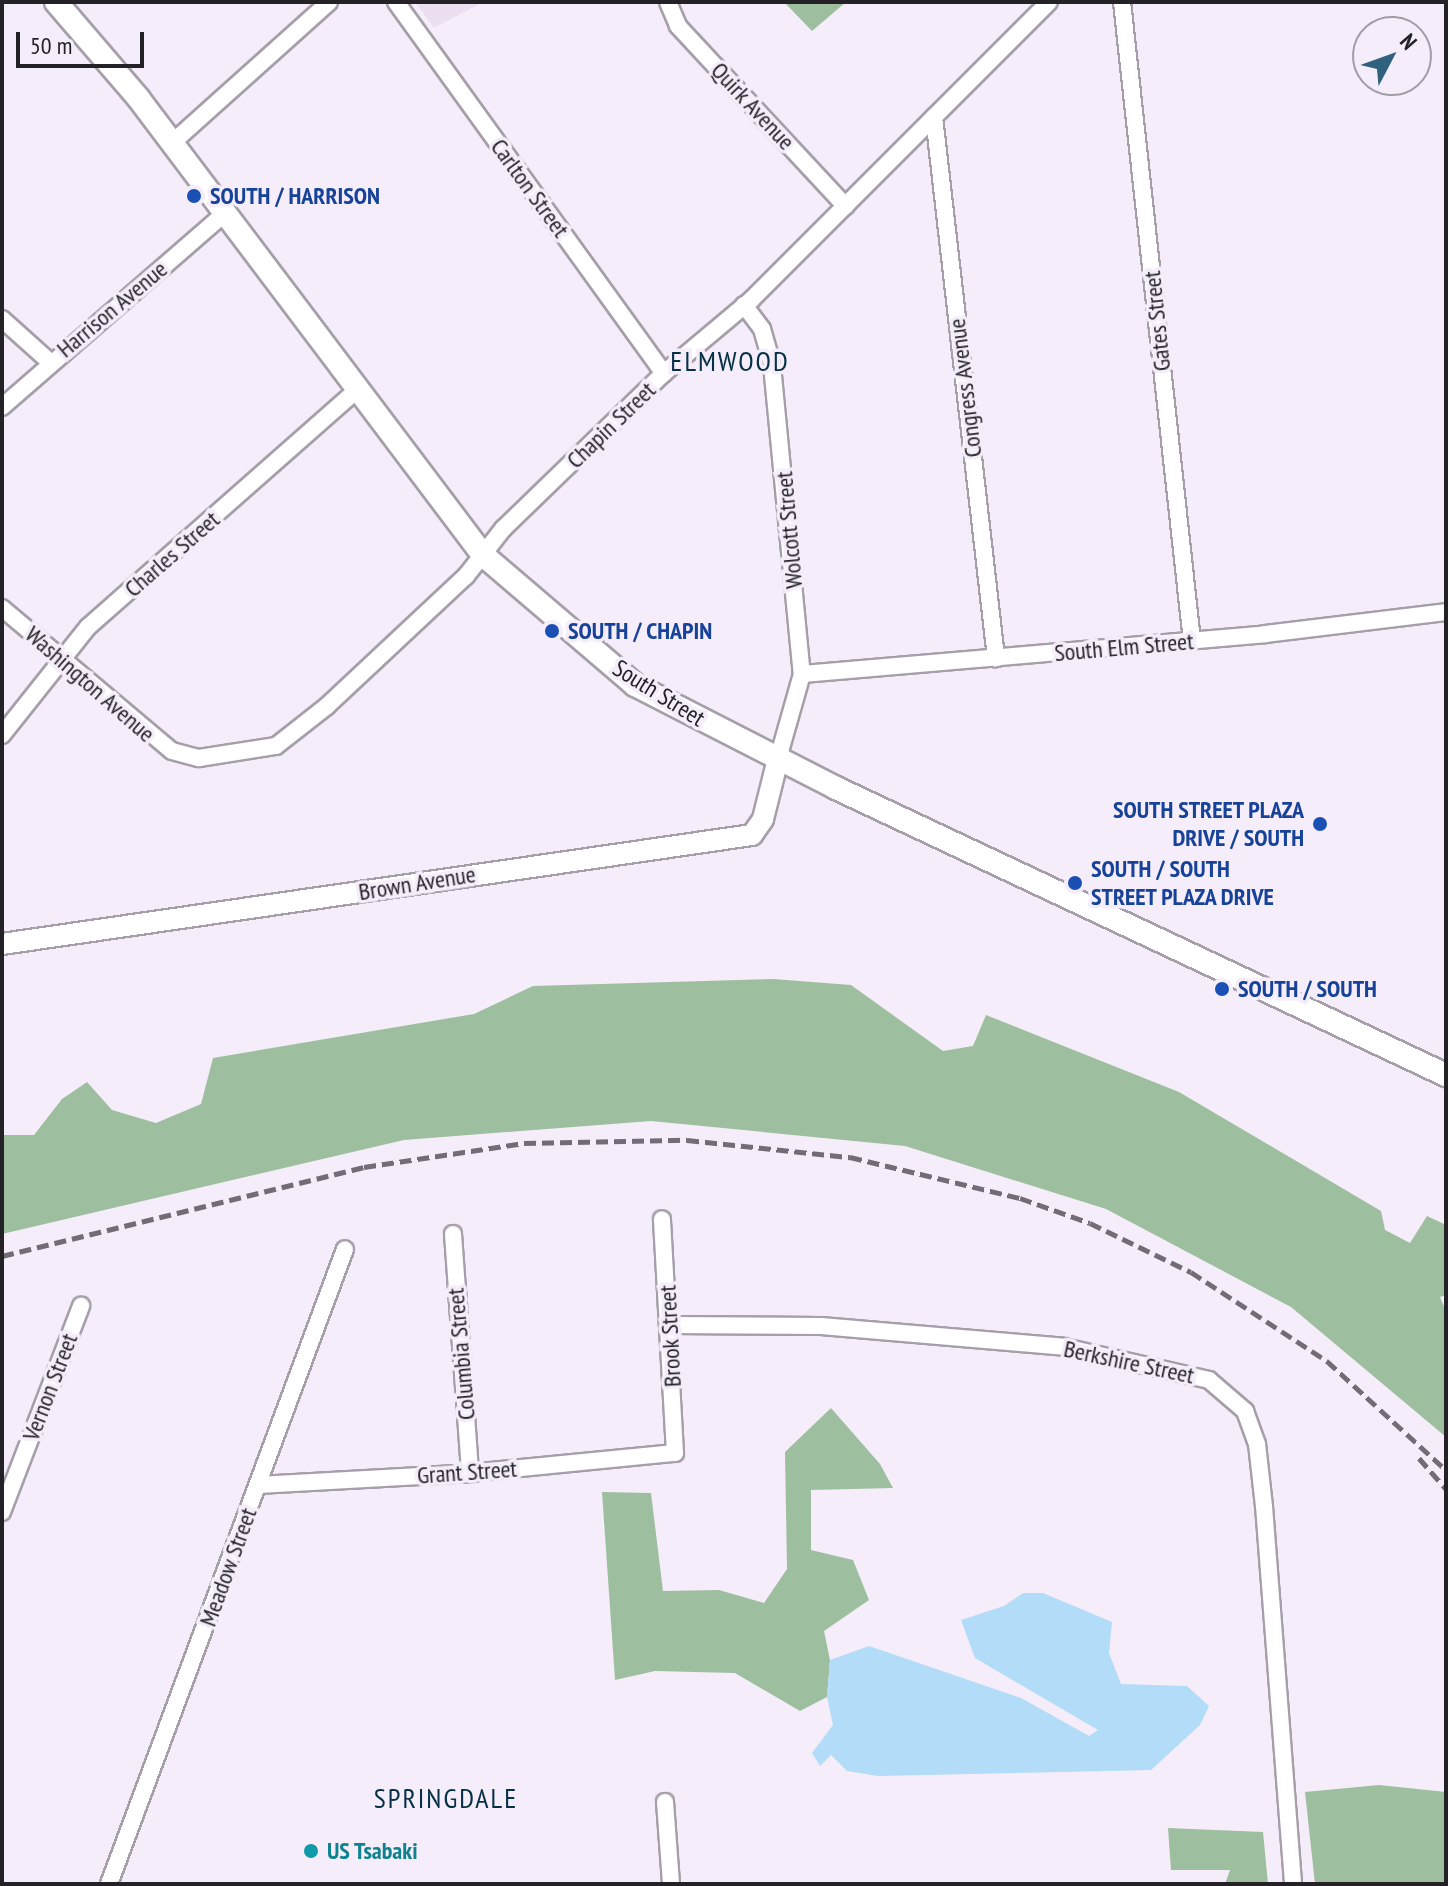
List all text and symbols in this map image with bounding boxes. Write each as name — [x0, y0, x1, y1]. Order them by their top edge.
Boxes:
scale bar — [20, 16, 148, 66]
north arrow — [1352, 16, 1432, 96]
text: N — [1394, 28, 1423, 55]
text: 50 m — [30, 30, 72, 61]
street label: Quirk Avenue — [705, 56, 801, 156]
street label: Carlton Street — [485, 133, 575, 243]
place label: SOUTH / HARRISON — [210, 182, 380, 210]
marker: SOUTH / HARRISON — [185, 187, 203, 205]
street label: Harrison Avenue — [51, 254, 173, 364]
street label: Gates Street — [1137, 269, 1177, 373]
street label: Congress Avenue — [942, 317, 988, 459]
district label: ELMWOOD — [670, 344, 790, 378]
street label: Chapin Street — [561, 376, 661, 474]
street label: Wolcott Street — [770, 470, 808, 590]
street label: Charles Street — [119, 505, 225, 603]
place label: SOUTH / CHAPIN — [568, 617, 712, 645]
street label: Washington Avenue — [19, 620, 161, 748]
marker: SOUTH / CHAPIN — [543, 622, 561, 640]
street label: South Elm Street — [1053, 627, 1195, 667]
street label: South Street — [608, 654, 710, 732]
place label: SOUTH STREET PLAZA DRIVE / SOUTH — [1112, 796, 1304, 852]
marker: SOUTH STREET PLAZA DRIVE / SOUTH — [1311, 815, 1329, 833]
place label: SOUTH / SOUTH STREET PLAZA DRIVE — [1091, 855, 1276, 911]
street label: Brown Avenue — [356, 860, 478, 906]
marker: SOUTH / SOUTH STREET PLAZA DRIVE — [1066, 874, 1084, 892]
place label: SOUTH / SOUTH — [1238, 975, 1377, 1003]
marker: SOUTH / SOUTH — [1213, 980, 1231, 998]
street label: Brook Street — [653, 1284, 687, 1388]
street label: Columbia Street — [441, 1287, 481, 1421]
street label: Vernon Street — [16, 1329, 84, 1445]
street label: Berkshire Street — [1061, 1334, 1197, 1390]
street label: Grant Street — [416, 1454, 518, 1490]
street label: Meadow Street — [193, 1504, 263, 1630]
district label: SPRINGDALE — [374, 1781, 518, 1815]
place label: US Tsabaki — [327, 1837, 418, 1865]
marker: US Tsabaki — [302, 1842, 320, 1860]

